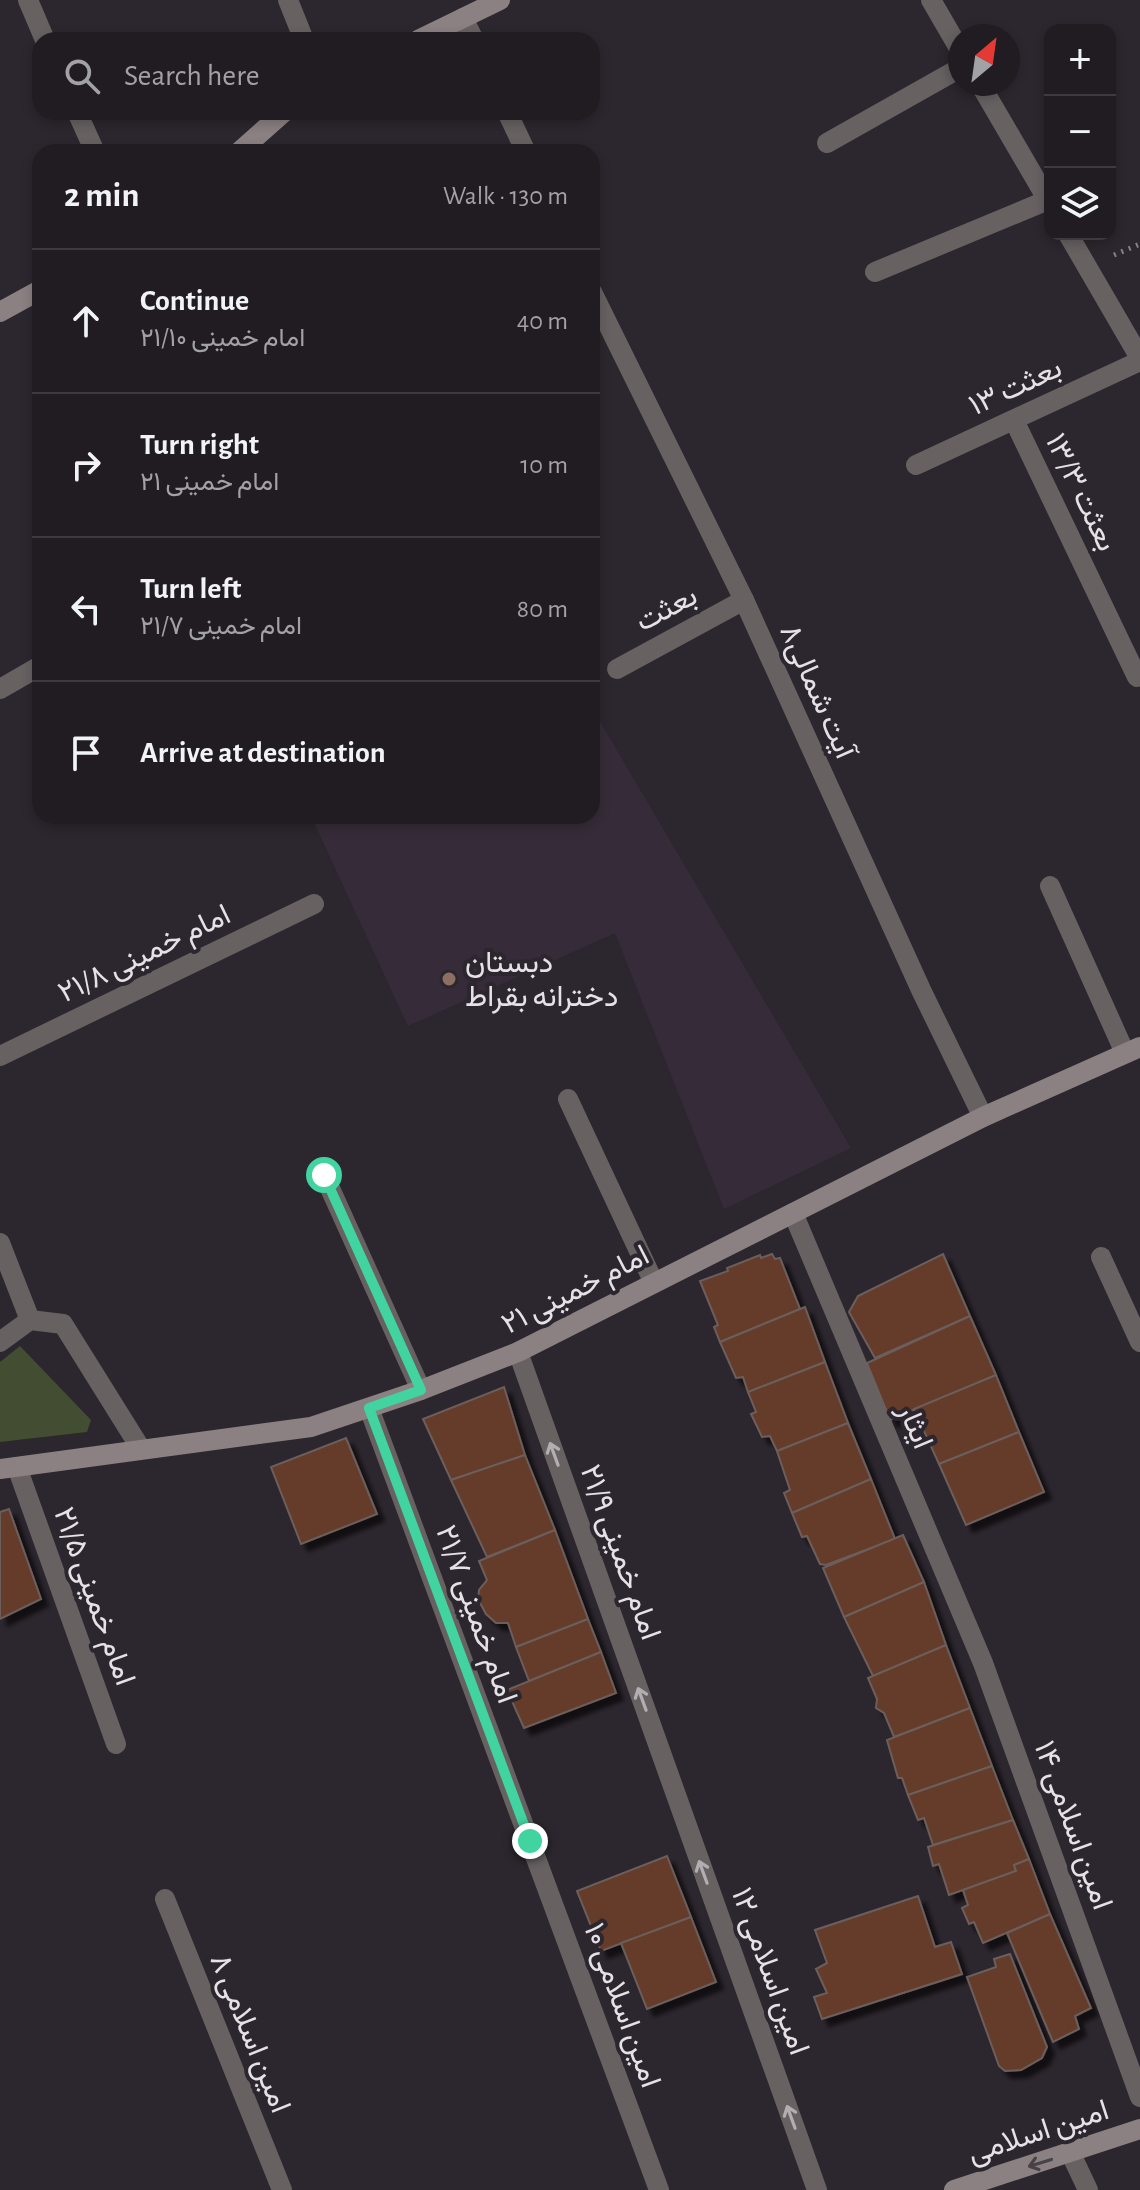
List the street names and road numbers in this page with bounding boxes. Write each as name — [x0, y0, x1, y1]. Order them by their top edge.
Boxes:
street label: بعثت ۱۳ — [965, 353, 1067, 422]
street label: بعثت ۱۳/۳ — [1039, 429, 1122, 556]
street label: بعثت — [631, 580, 703, 638]
street label: آیت شمالی۸ — [772, 620, 861, 766]
street label: امام خمینی ۲۱/۸ — [54, 899, 236, 1011]
street label: امام خمینی ۲۱ — [497, 1240, 655, 1342]
street label: ایثار — [890, 1398, 938, 1454]
street label: امام خمینی ۲۱/۹ — [572, 1461, 666, 1645]
street label: امام خمینی ۲۱/۵ — [45, 1503, 140, 1690]
street label: امام خمینی ۲۱/۷ — [427, 1521, 522, 1708]
street label: امین اسلامی ۱۴ — [1027, 1737, 1117, 1914]
street label: امین اسلامی ۱۲ — [724, 1884, 814, 2060]
street label: امین اسلامی ۱۰ — [577, 1919, 666, 2092]
street label: امین اسلامی ۸ — [203, 1949, 296, 2118]
street label: امین اسلامی — [964, 2095, 1113, 2171]

